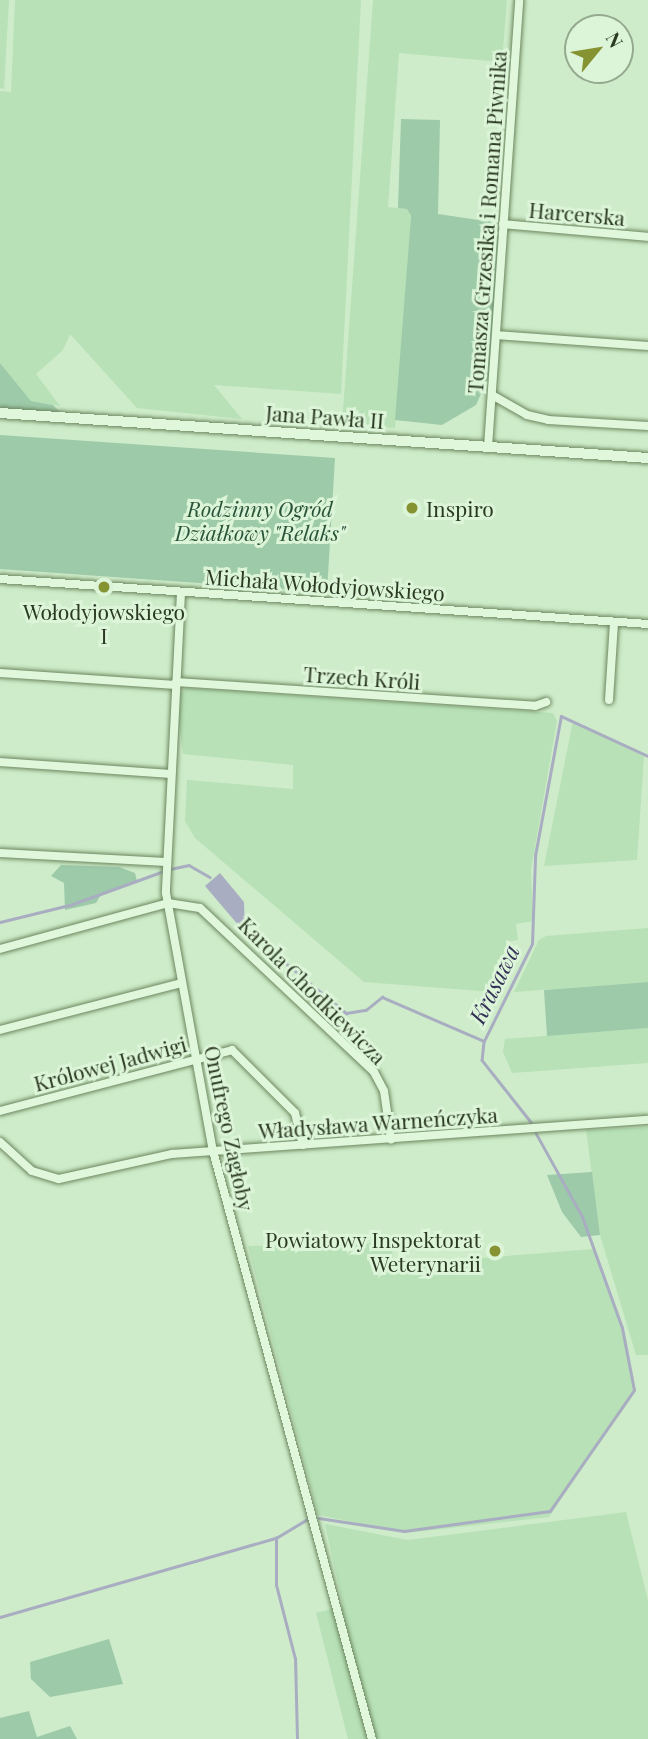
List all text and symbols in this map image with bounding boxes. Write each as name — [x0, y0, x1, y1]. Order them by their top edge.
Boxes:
north arrow — [564, 14, 634, 84]
text: N — [601, 27, 630, 52]
street label: Tomasza Grzesika i Romana Piwnika — [461, 50, 511, 394]
street label: Harcerska — [528, 196, 626, 230]
street label: Jana Pawła II — [265, 399, 385, 433]
park label: Rodzinny Ogród Działkowy "Relaks" — [175, 495, 345, 545]
place label: Inspiro — [426, 495, 494, 521]
marker: Inspiro — [404, 500, 420, 516]
street label: Michała Wołodyjowskiego — [204, 563, 446, 605]
marker: Wołodyjowskiego I — [96, 579, 112, 595]
place label: Wołodyjowskiego I — [23, 598, 185, 648]
street label: Trzech Króli — [303, 660, 421, 694]
street label: Karola Chodkiewicza — [234, 911, 392, 1069]
water label: Krasawa — [463, 940, 525, 1028]
street label: Królowej Jadwigi — [31, 1030, 189, 1096]
street label: Onufrego Zagłoby — [200, 1043, 260, 1213]
street label: Władysława Warneńczyka — [257, 1101, 499, 1143]
place label: Powiatowy Inspektorat Weterynarii — [264, 1226, 481, 1276]
marker: Powiatowy Inspektorat Weterynarii — [487, 1243, 503, 1259]

